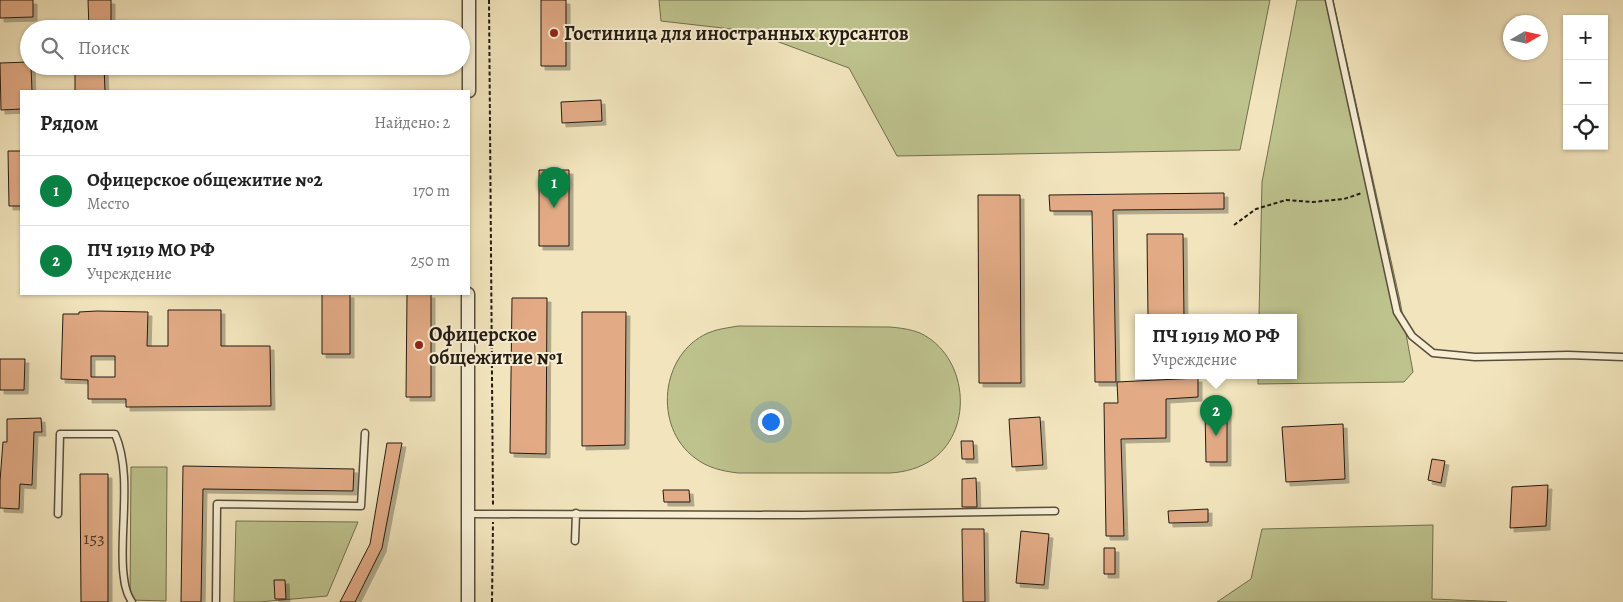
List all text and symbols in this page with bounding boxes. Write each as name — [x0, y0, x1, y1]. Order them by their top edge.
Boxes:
north arrow — [1503, 15, 1548, 60]
map controls — [1563, 15, 1608, 150]
button: + — [1563, 15, 1608, 60]
search box — [20, 20, 470, 75]
place label: Гостиница для иностранных курсантов — [564, 20, 909, 47]
marker: Гостиница для иностранных курсантов — [548, 27, 560, 39]
icon: search — [38, 34, 66, 62]
text: Поиск — [78, 35, 130, 61]
button: − — [1563, 60, 1608, 105]
button: locate — [1563, 105, 1608, 150]
text: Рядом — [40, 109, 98, 137]
text: Найдено: 2 — [374, 112, 450, 134]
text: Офицерское общежитие №2 — [87, 167, 323, 193]
pin: 1 — [538, 167, 570, 208]
text: 1 — [53, 180, 59, 202]
text: 170 m — [413, 180, 450, 202]
text: Место — [87, 193, 130, 215]
text: ПЧ 19119 МО РФ — [87, 237, 215, 263]
text: 2 — [52, 250, 60, 272]
text: 250 m — [411, 250, 450, 272]
text: Учреждение — [87, 263, 172, 285]
popup — [1135, 314, 1297, 379]
place label: Офицерское общежитие №1 — [429, 321, 563, 371]
text: ПЧ 19119 МО РФ — [1152, 323, 1280, 349]
marker: Офицерское общежитие №1 — [413, 339, 425, 351]
text: Учреждение — [1152, 349, 1237, 371]
pin: 2 — [1200, 395, 1232, 436]
your location — [758, 409, 784, 435]
house number: 153 — [83, 526, 105, 550]

